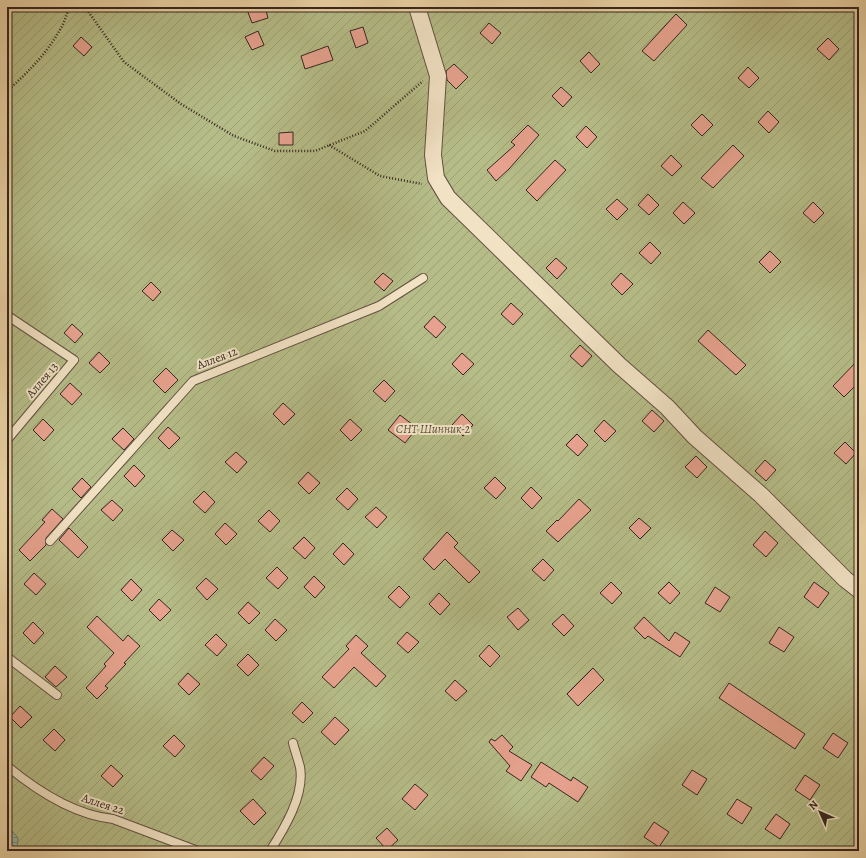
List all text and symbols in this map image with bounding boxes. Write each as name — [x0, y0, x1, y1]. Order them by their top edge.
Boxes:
street label: Аллея 12 — [194, 343, 240, 373]
street label: Аллея 13 — [22, 359, 61, 402]
park label: СНТ Шинник-2 — [396, 421, 471, 437]
street label: Аллея 22 — [79, 789, 127, 818]
north arrow — [800, 792, 840, 832]
text: N — [805, 797, 821, 813]

